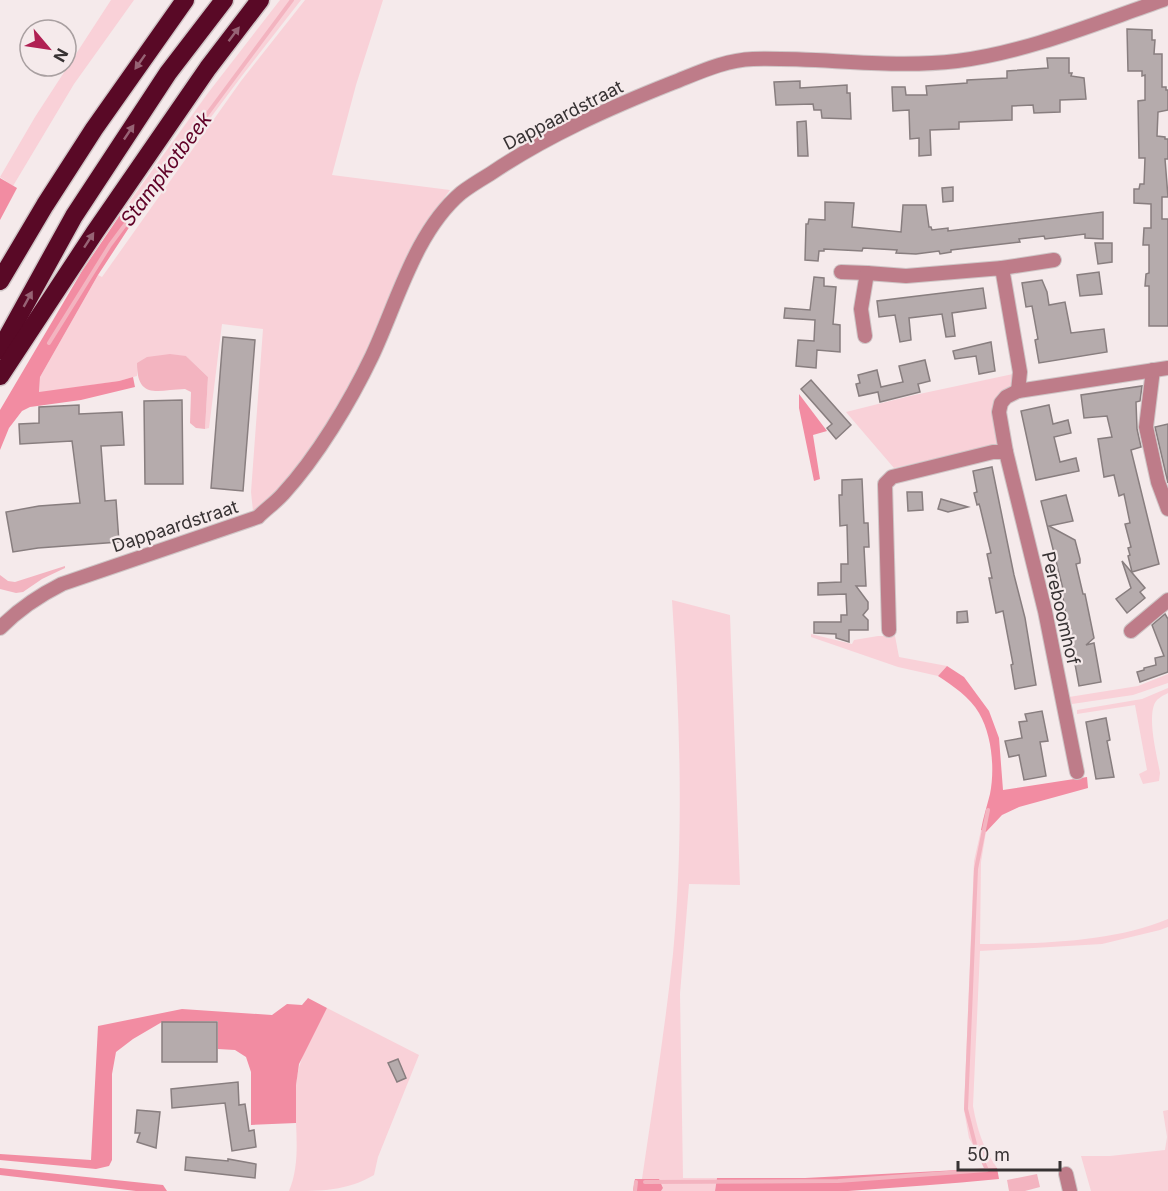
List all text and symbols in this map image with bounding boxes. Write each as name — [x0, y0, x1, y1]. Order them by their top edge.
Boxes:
north arrow — [18, 18, 78, 78]
one-way arrow — [228, 26, 240, 42]
text: N — [49, 45, 73, 65]
one-way arrow — [134, 54, 146, 70]
street label: Dappaardstraat — [500, 76, 626, 154]
water label: Stampkotbeek — [115, 106, 217, 231]
one-way arrow — [123, 124, 134, 140]
one-way arrow — [84, 231, 95, 248]
one-way arrow — [23, 290, 33, 307]
street label: Dappaardstraat — [109, 496, 241, 556]
street label: Pereboomhof — [1038, 549, 1084, 667]
scale bar — [958, 1134, 1060, 1172]
text: 50 m — [967, 1144, 1010, 1165]

